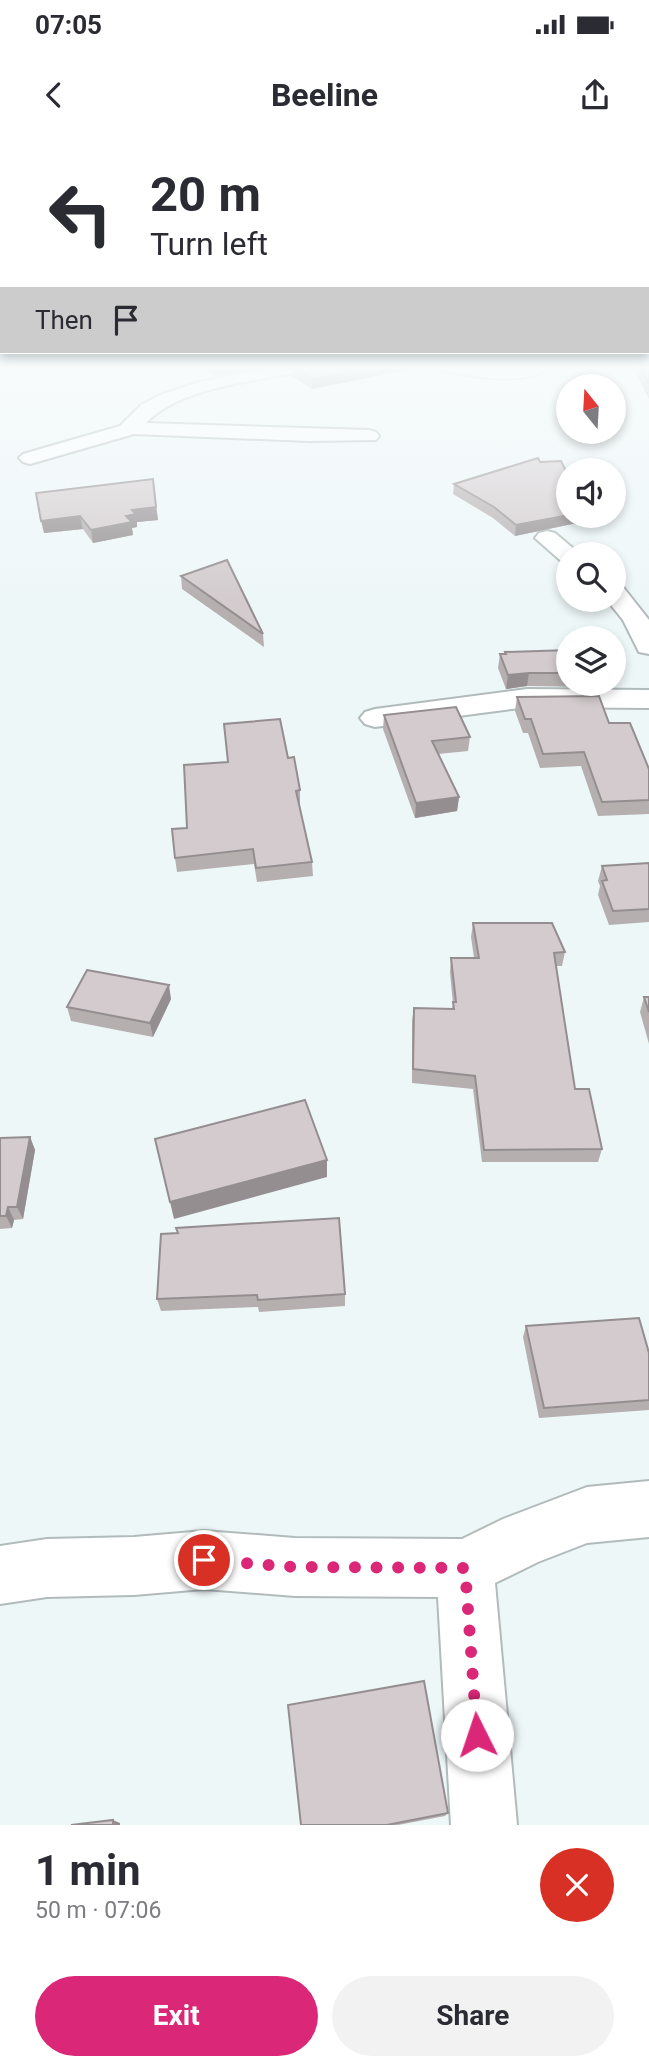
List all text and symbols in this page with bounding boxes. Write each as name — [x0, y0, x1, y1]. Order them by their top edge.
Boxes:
text: 07:05 — [35, 10, 102, 40]
icon: back — [35, 76, 73, 114]
text: Beeline — [271, 76, 378, 114]
icon: share — [576, 76, 614, 114]
text: 20 m — [150, 166, 261, 223]
icon: left — [35, 168, 126, 259]
text: Turn left — [150, 225, 268, 263]
icon: arrive — [107, 301, 145, 339]
text: Then — [35, 305, 93, 335]
north arrow — [556, 374, 626, 444]
map controls — [556, 374, 626, 696]
button: sound — [556, 458, 626, 528]
button: search — [556, 542, 626, 612]
button: layers — [556, 626, 626, 696]
pin — [174, 1530, 234, 1590]
icon: arrive — [185, 1541, 223, 1579]
position arrow — [440, 1698, 514, 1772]
text: 1 min — [35, 1846, 141, 1895]
button: close — [540, 1848, 614, 1922]
text: 50 m · 07:06 — [35, 1897, 161, 1924]
button: Exit — [35, 1976, 318, 2056]
button: Share — [332, 1976, 614, 2056]

